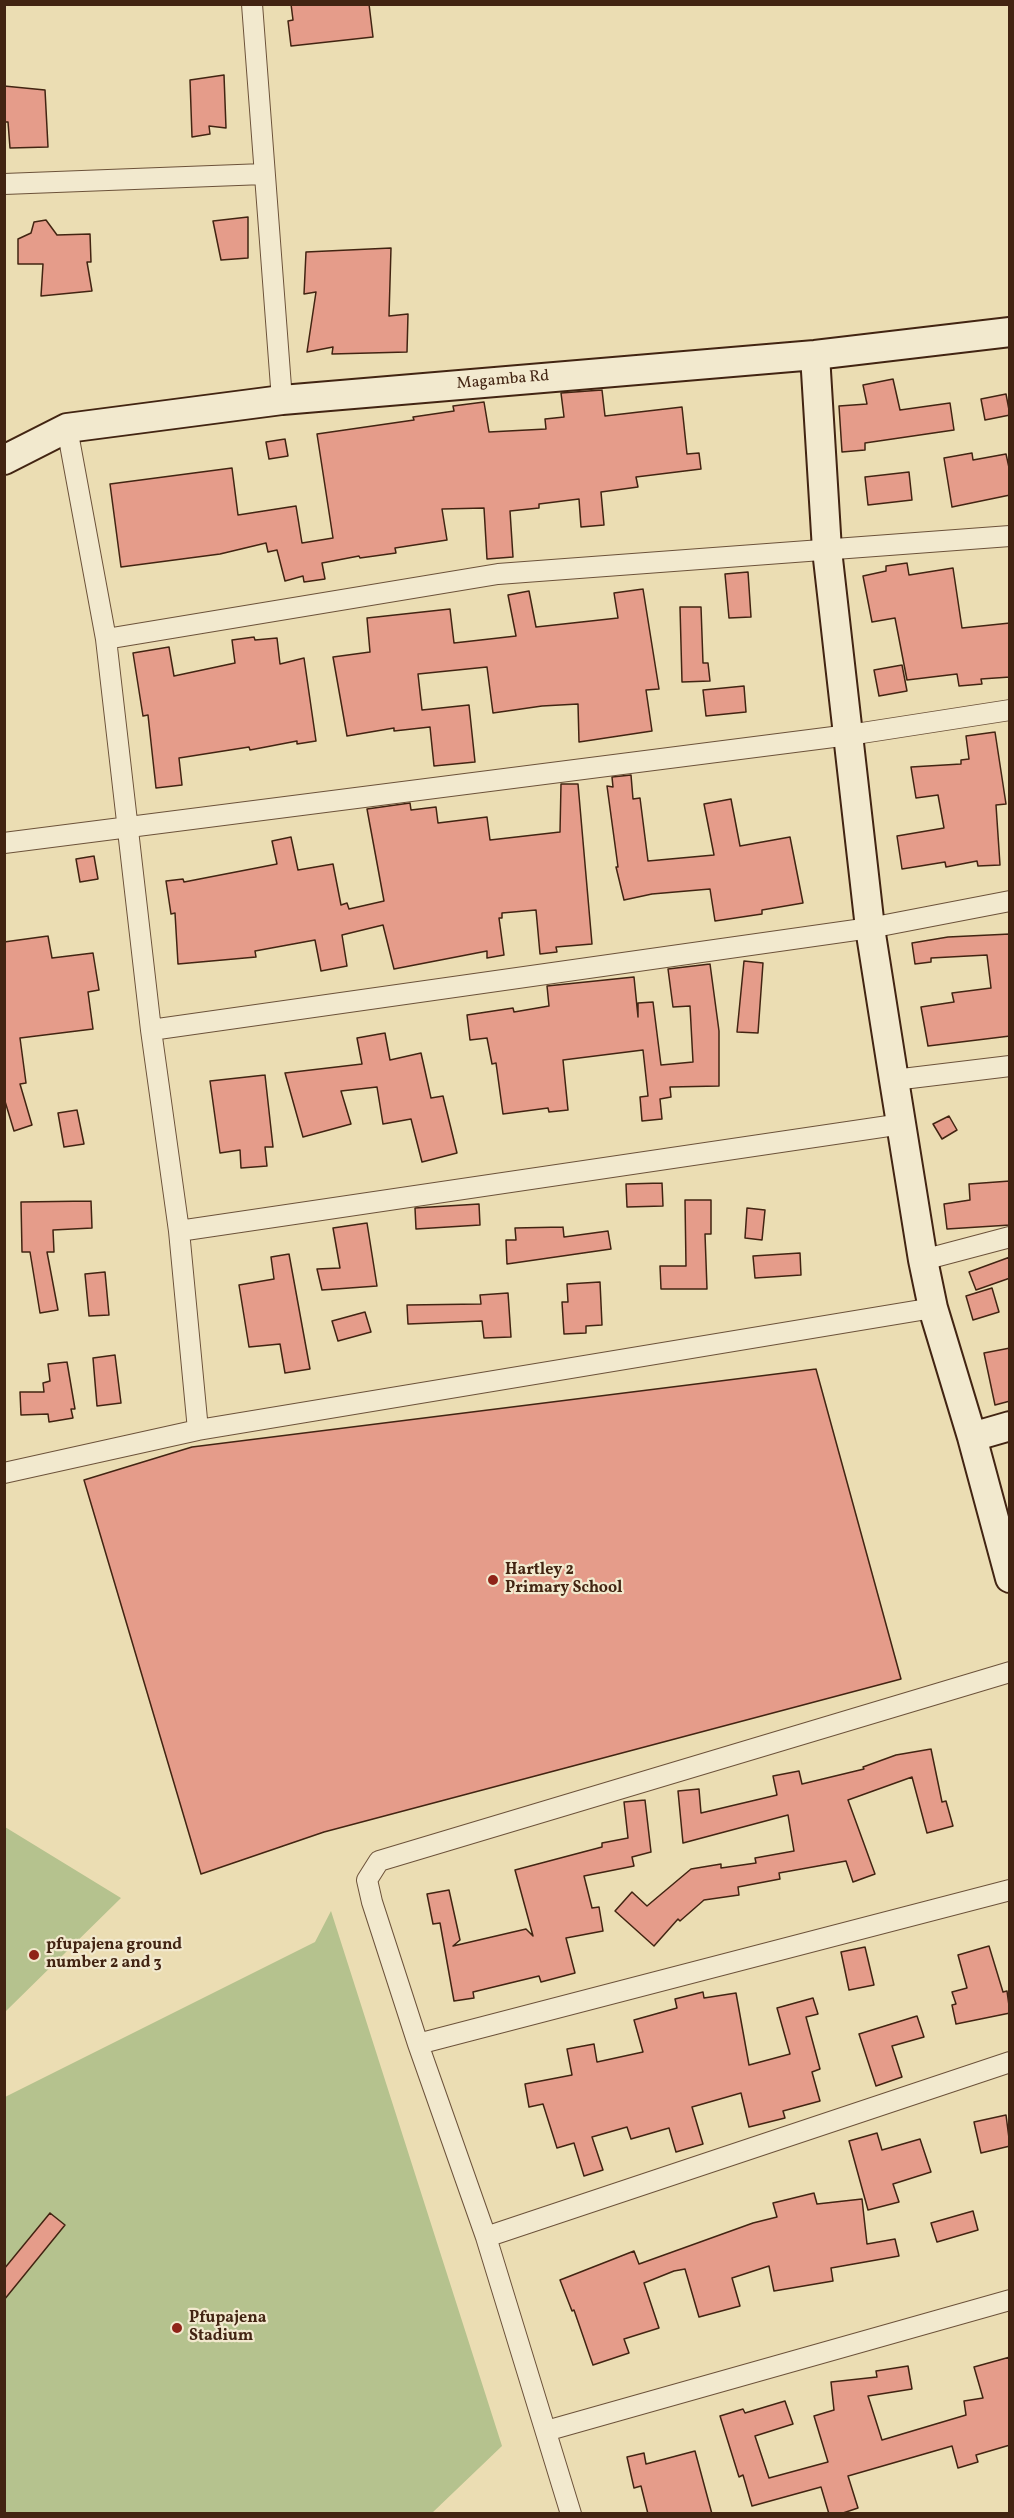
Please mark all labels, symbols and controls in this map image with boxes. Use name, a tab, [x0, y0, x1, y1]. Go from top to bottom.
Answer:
street label: Magamba Rd	[456, 367, 550, 395]
place label: Hartley 2 Primary School	[505, 1561, 622, 1599]
marker: Hartley 2 Primary School	[486, 1573, 500, 1587]
place label: pfupajena ground number 2 and 3	[46, 1936, 182, 1974]
marker: pfupajena ground number 2 and 3	[27, 1948, 41, 1962]
place label: Pfupajena Stadium	[189, 2309, 267, 2347]
marker: Pfupajena Stadium	[170, 2321, 184, 2335]

